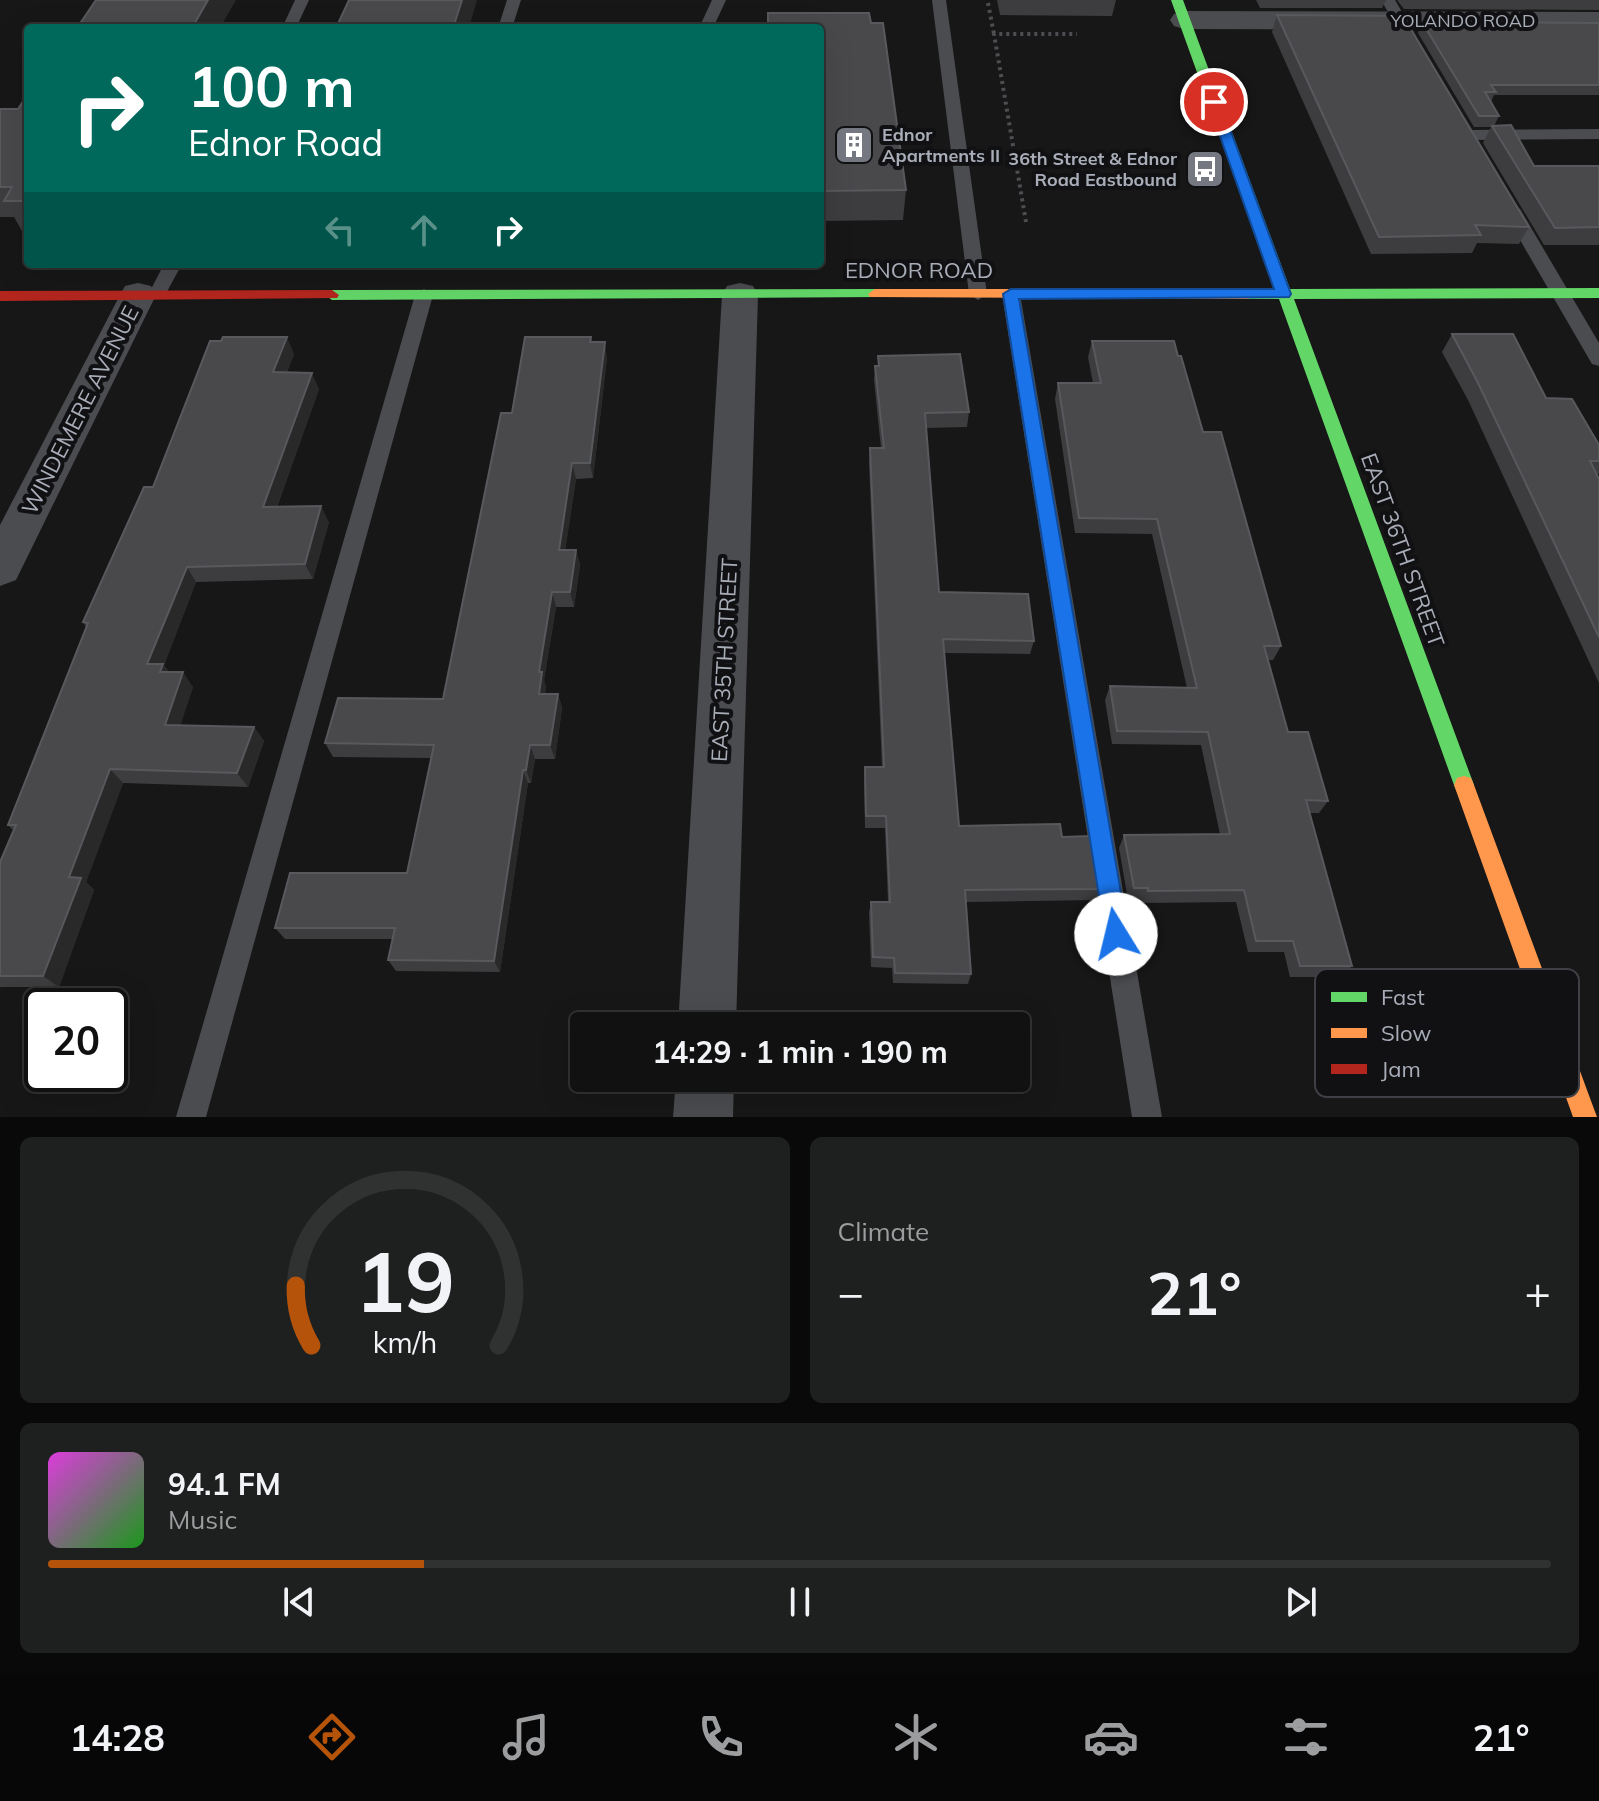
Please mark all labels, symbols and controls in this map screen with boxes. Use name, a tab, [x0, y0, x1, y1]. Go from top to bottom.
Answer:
street label: YOLANDO ROAD	[1390, 9, 1535, 32]
text: 100 m	[188, 51, 355, 121]
icon: right	[56, 56, 160, 160]
pin	[1180, 68, 1248, 136]
icon: arrive	[1192, 80, 1236, 124]
text: Ednor Road	[188, 120, 383, 165]
place label: Ednor Apartments II	[882, 123, 1000, 167]
building icon: Ednor Apartments II	[833, 124, 875, 166]
place label: 36th Street & Ednor Road Eastbound	[1008, 147, 1178, 191]
bus stop icon: 36th Street & Ednor Road Eastbound	[1184, 148, 1226, 190]
icon: left	[318, 208, 362, 252]
icon: ahead	[402, 208, 446, 252]
icon: right	[486, 208, 530, 252]
street label: EDNOR ROAD	[845, 256, 993, 284]
street label: WINDEMERE AVENUE	[15, 301, 145, 519]
street label: EAST 36TH STREET	[1355, 449, 1451, 651]
street label: EAST 35TH STREET	[705, 557, 743, 763]
position arrow	[1074, 892, 1158, 976]
legend	[1315, 969, 1579, 1097]
text: Fast	[1381, 983, 1425, 1011]
speed limit sign: 20	[24, 988, 128, 1092]
text: Slow	[1381, 1019, 1431, 1047]
text: 14:29 · 1 min · 190 m	[652, 1033, 948, 1071]
text: Jam	[1381, 1055, 1421, 1083]
text: Climate	[838, 1215, 929, 1248]
text: 19	[355, 1228, 455, 1333]
text: 21°	[1147, 1255, 1242, 1330]
text: −	[838, 1265, 864, 1320]
text: +	[1525, 1265, 1551, 1320]
text: km/h	[372, 1324, 437, 1360]
text: 94.1 FM	[168, 1465, 281, 1503]
text: Music	[168, 1503, 237, 1536]
icon: previous	[277, 1580, 321, 1624]
icon: pause	[778, 1580, 822, 1624]
icon: next	[1279, 1580, 1323, 1624]
icon: directions	[304, 1709, 360, 1765]
icon: music	[498, 1709, 554, 1765]
icon: phone	[693, 1709, 749, 1765]
icon: climate	[888, 1709, 944, 1765]
icon: car	[1083, 1709, 1139, 1765]
icon: filters	[1278, 1709, 1334, 1765]
text: 14:28	[69, 1715, 165, 1760]
text: 21°	[1473, 1715, 1530, 1760]

